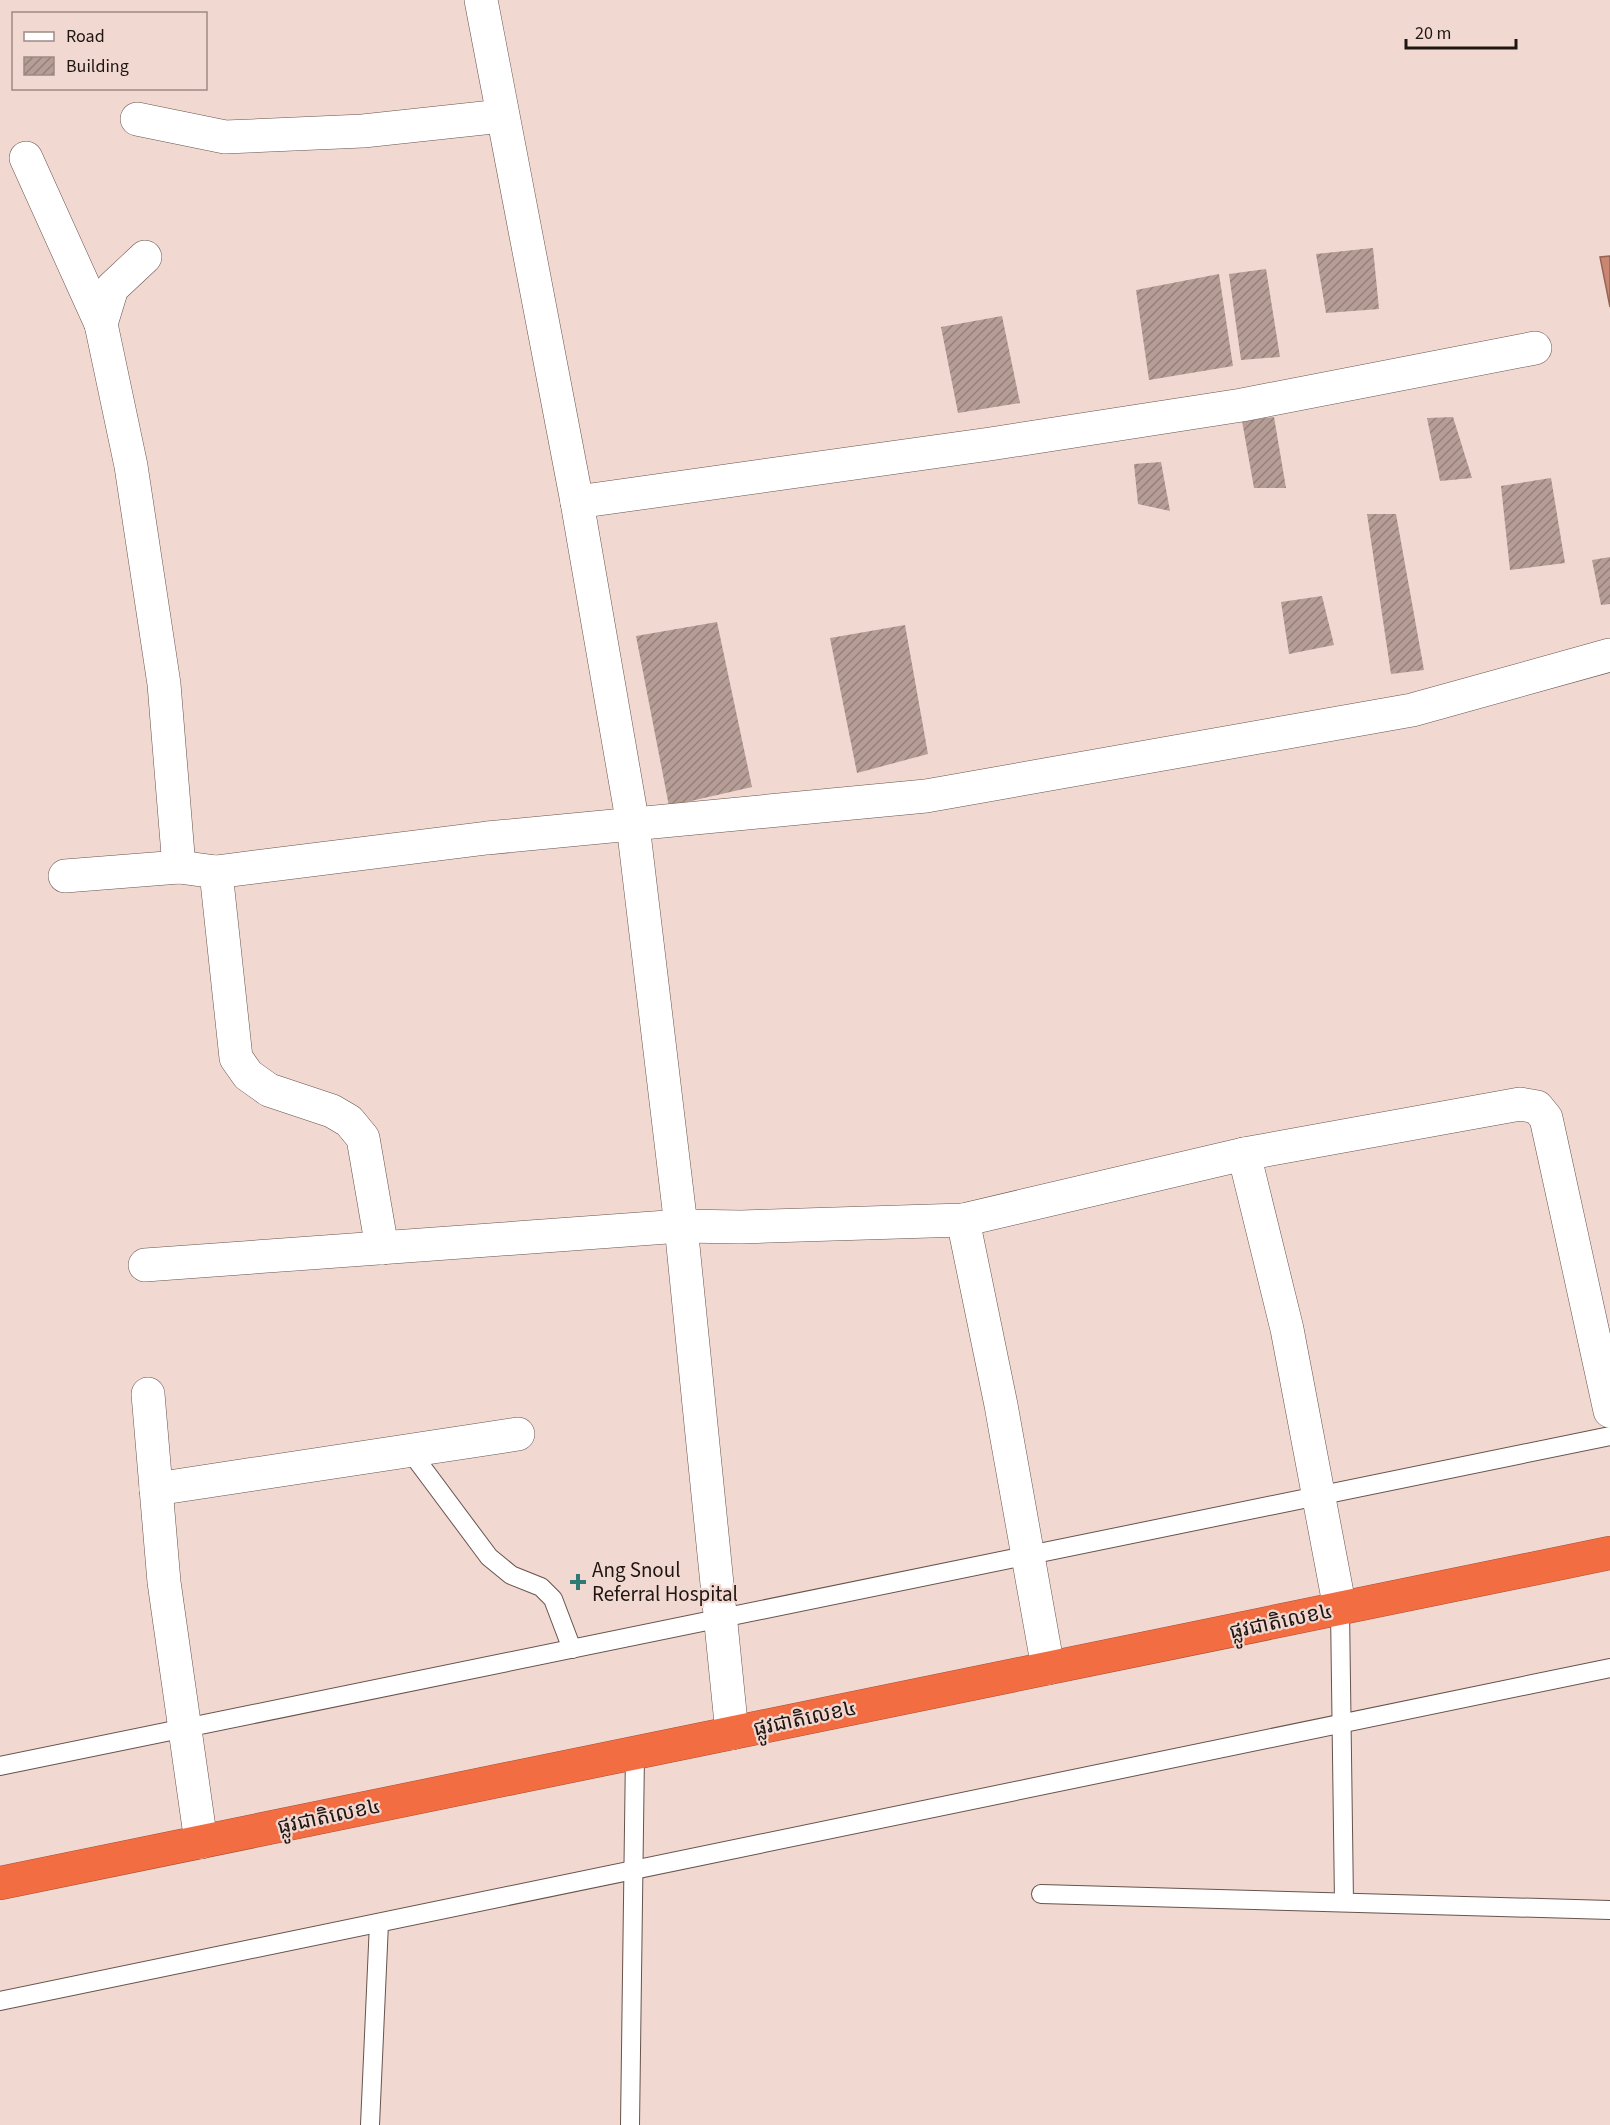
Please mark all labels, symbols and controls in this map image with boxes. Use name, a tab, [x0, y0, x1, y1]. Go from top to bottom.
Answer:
legend	[12, 12, 207, 90]
scale bar	[1406, 12, 1516, 50]
text: 20 m	[1415, 21, 1451, 46]
text: Road	[66, 24, 105, 49]
text: Building	[66, 54, 129, 79]
place label: Ang Snoul Referral Hospital	[592, 1555, 738, 1609]
marker: Ang Snoul Referral Hospital	[569, 1573, 587, 1591]
street label: ផ្លូវជាតិលេខ៤	[1226, 1595, 1336, 1651]
street label: ផ្លូវជាតិលេខ៤	[750, 1692, 860, 1748]
street label: ផ្លូវជាតិលេខ៤	[274, 1790, 384, 1846]

